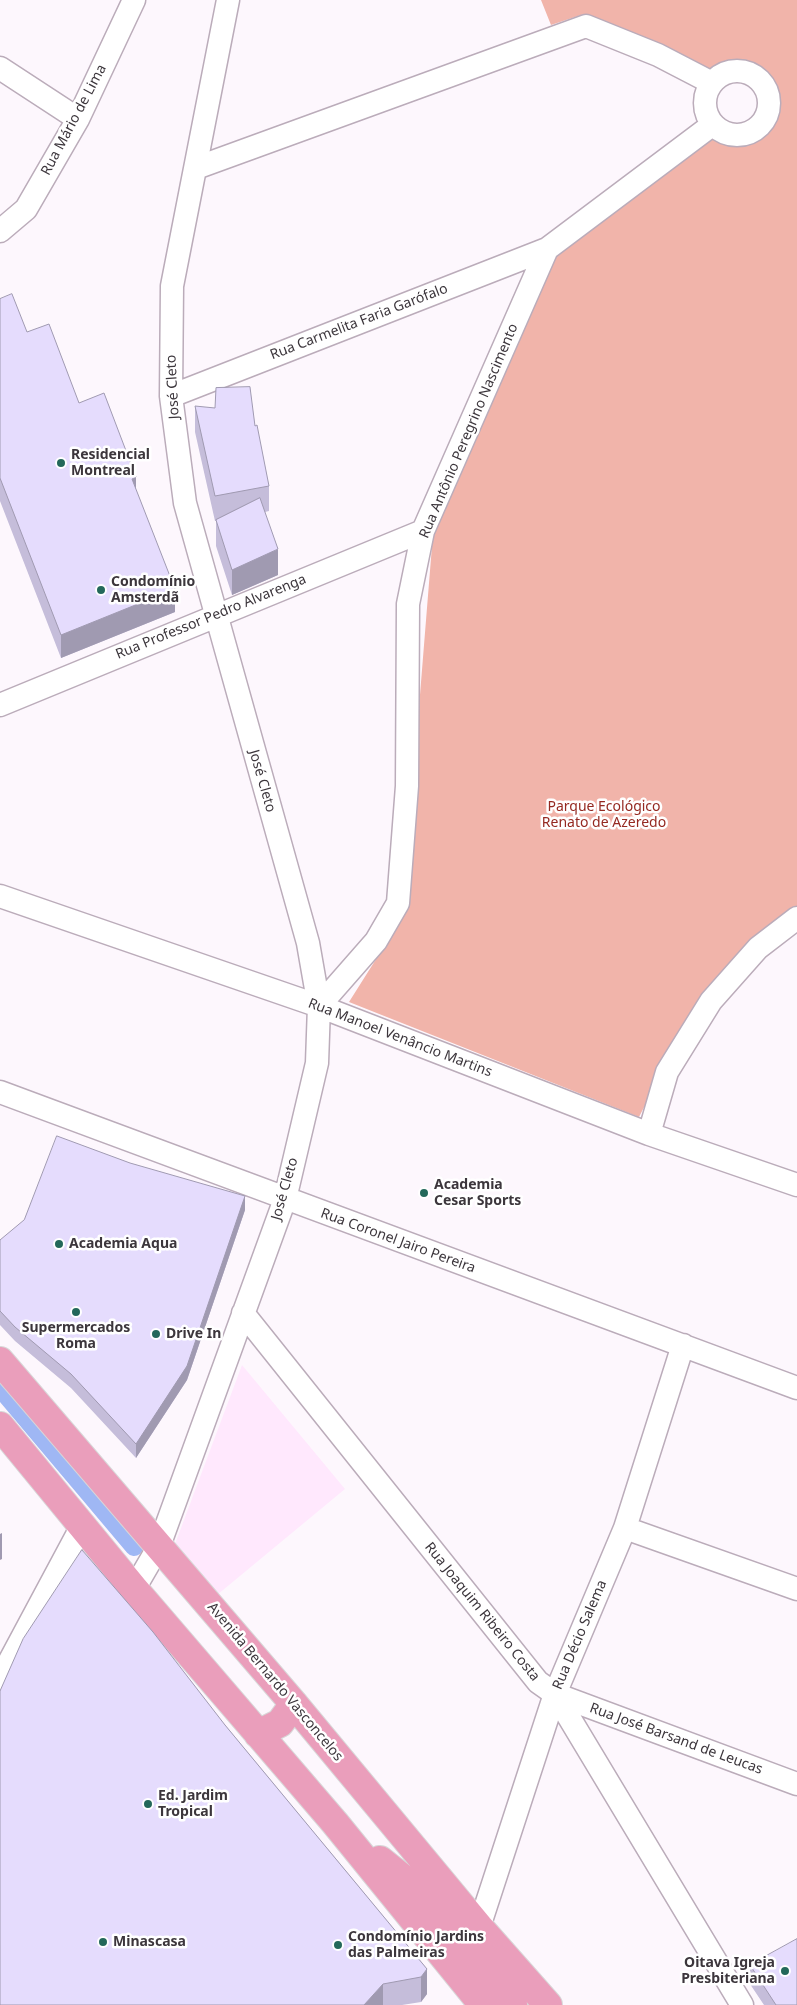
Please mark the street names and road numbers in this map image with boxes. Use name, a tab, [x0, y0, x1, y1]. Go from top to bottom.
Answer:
street label: Rua Mário de Lima	[38, 62, 110, 178]
street label: Rua Carmelita Faria Garófalo	[268, 280, 450, 364]
street label: Rua Antônio Peregrino Nascimento	[416, 321, 522, 541]
street label: José Cleto	[163, 354, 183, 420]
street label: Rua Professor Pedro Alvarenga	[113, 571, 309, 663]
street label: José Cleto	[245, 748, 279, 814]
street label: Rua Manoel Venâncio Martins	[306, 995, 494, 1081]
street label: José Cleto	[268, 1156, 302, 1222]
street label: Rua Coronel Jairo Pereira	[318, 1205, 478, 1277]
street label: Rua Joaquim Ribeiro Costa	[421, 1539, 543, 1685]
street label: Rua Décio Salema	[549, 1578, 611, 1692]
street label: Avenida Bernardo Vasconcelos	[204, 1599, 346, 1765]
street label: Rua José Barsand de Leucas	[587, 1700, 765, 1778]

